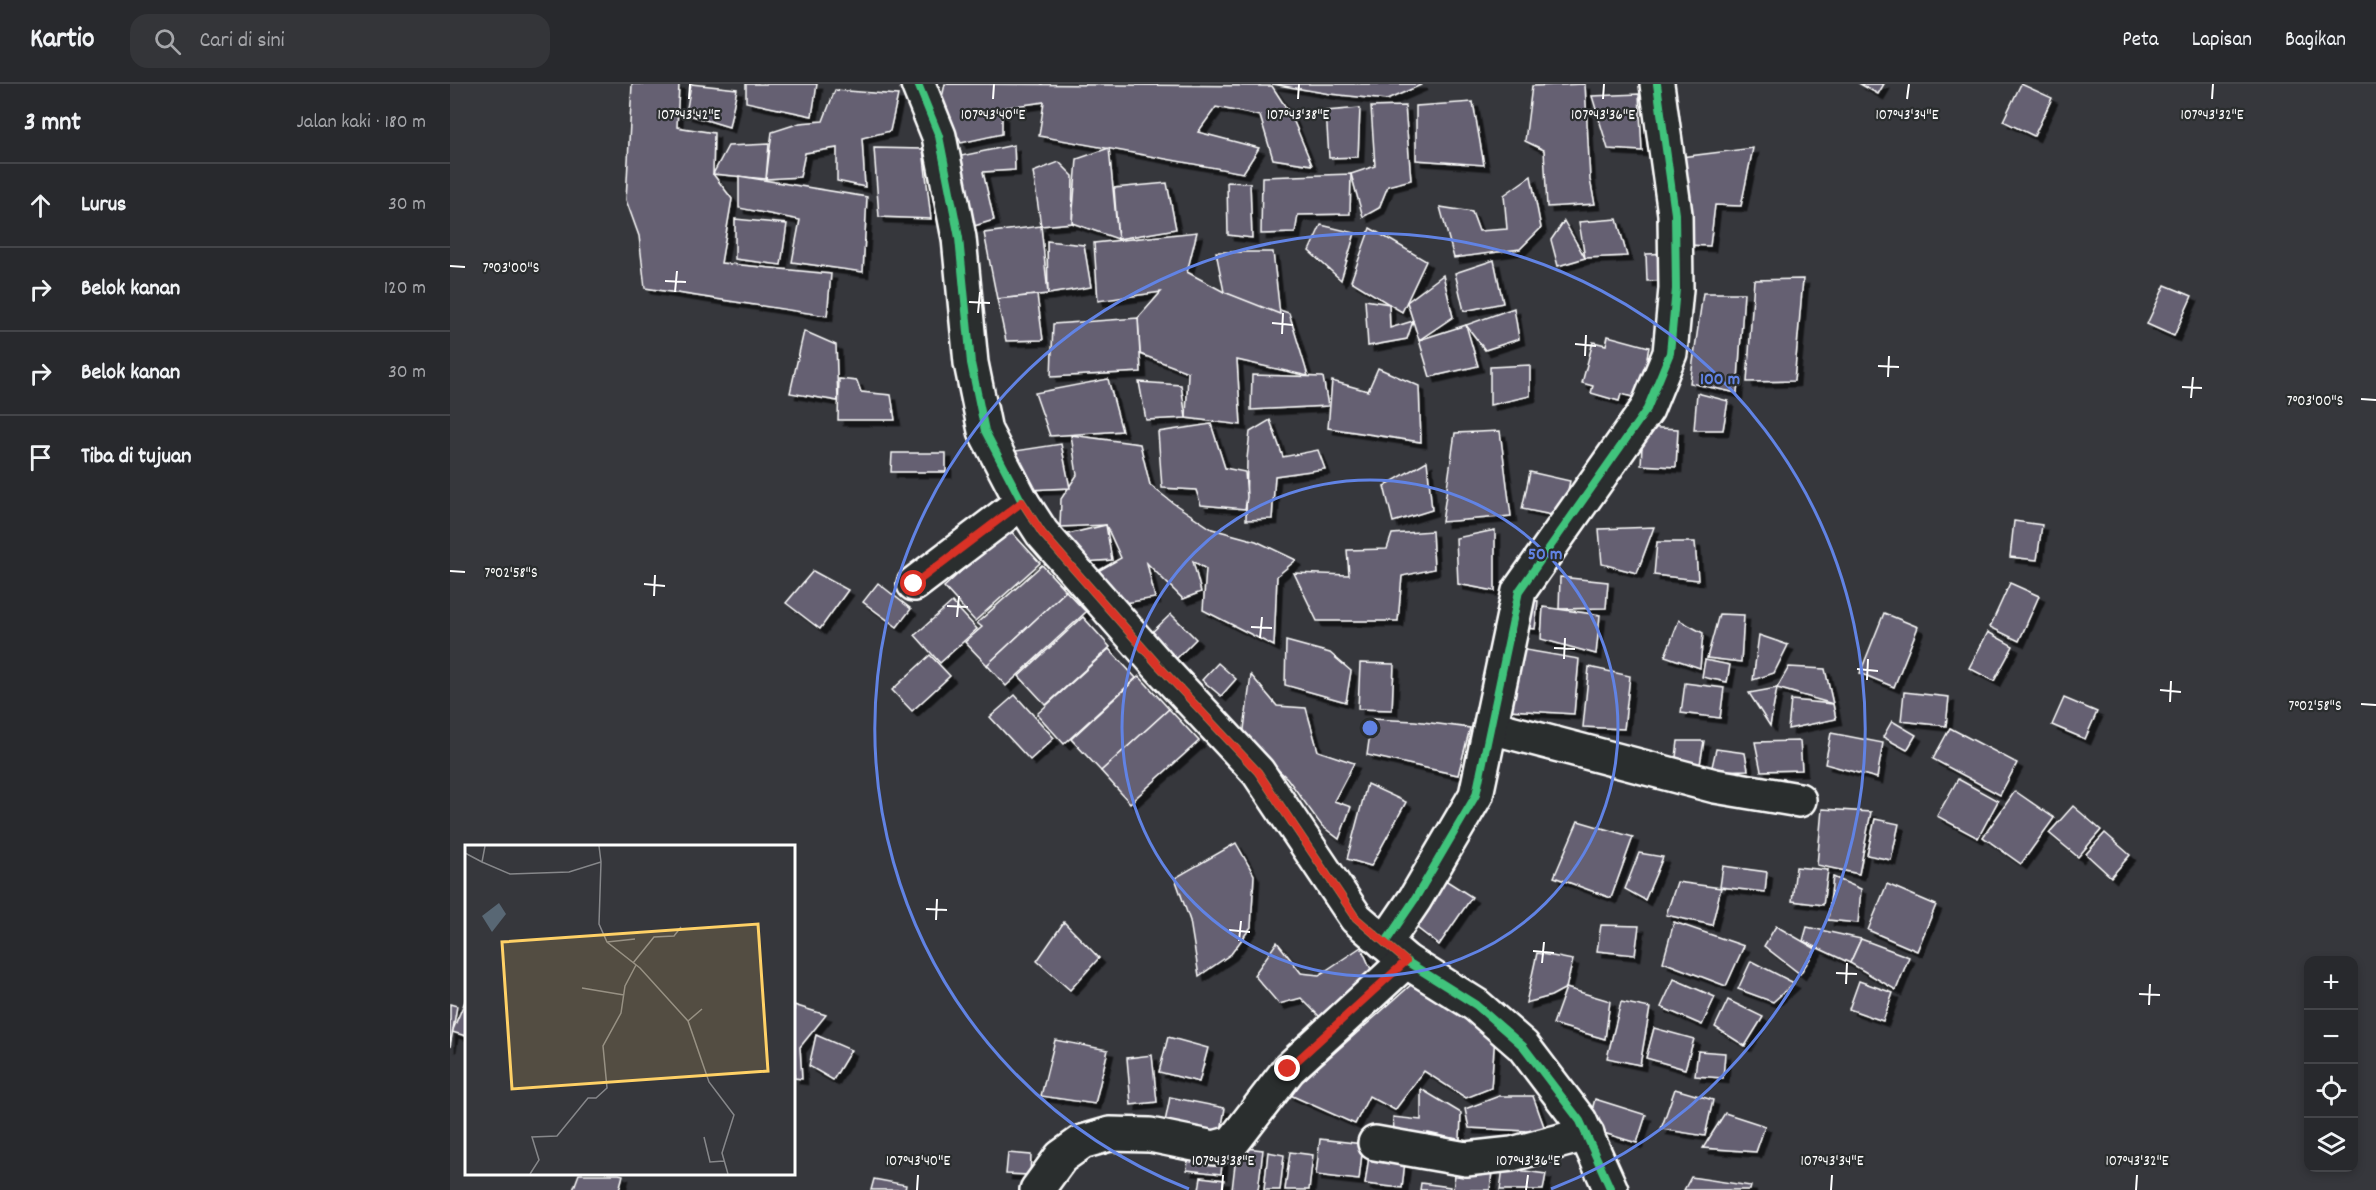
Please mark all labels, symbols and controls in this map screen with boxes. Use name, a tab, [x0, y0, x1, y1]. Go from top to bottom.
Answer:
search box	[130, 14, 550, 68]
text: Kartio	[30, 21, 94, 61]
icon: search	[151, 25, 184, 58]
text: Cari di sini	[199, 26, 285, 57]
text: Peta	[2122, 26, 2159, 56]
text: Lapisan	[2192, 26, 2252, 56]
text: Bagikan	[2285, 26, 2346, 56]
text: 3 mnt	[24, 105, 81, 142]
text: 107°43'42"E	[658, 105, 721, 127]
text: 107°43'40"E	[961, 105, 1025, 127]
text: 107°43'38"E	[1267, 105, 1330, 127]
text: 107°43'36"E	[1571, 105, 1635, 127]
text: 107°43'34"E	[1876, 105, 1939, 127]
text: 107°43'32"E	[2180, 105, 2244, 127]
text: Jalan kaki · 180 m	[297, 109, 426, 137]
icon: ahead	[24, 189, 57, 222]
text: Lurus	[81, 190, 126, 221]
text: 30 m	[388, 191, 426, 219]
text: 7°03'00"S	[483, 258, 539, 280]
icon: right	[24, 273, 57, 306]
text: Belok kanan	[81, 274, 180, 305]
text: 120 m	[384, 275, 426, 303]
icon: right	[24, 357, 57, 390]
text: Belok kanan	[81, 358, 180, 389]
text: 30 m	[388, 359, 426, 387]
text: 100 m	[1700, 368, 1740, 393]
text: 7°03'00"S	[2287, 391, 2343, 413]
icon: arrive	[24, 441, 57, 474]
text: Tiba di tujuan	[81, 442, 191, 473]
text: 50 m	[1528, 543, 1562, 568]
text: 7°02'58"S	[484, 563, 538, 585]
route start	[900, 570, 926, 596]
text: 7°02'58"S	[2288, 696, 2342, 718]
centre of rings	[1360, 718, 1380, 738]
inset map	[465, 845, 795, 1175]
map controls	[2304, 956, 2358, 1172]
button: +	[2304, 956, 2358, 1010]
button: −	[2304, 1010, 2358, 1064]
route end	[1274, 1055, 1300, 1081]
button: locate	[2304, 1064, 2358, 1118]
button: layers	[2304, 1118, 2358, 1172]
text: 107°43'40"E	[886, 1151, 950, 1173]
text: 107°43'38"E	[1192, 1151, 1255, 1173]
text: 107°43'36"E	[1496, 1151, 1560, 1173]
text: 107°43'34"E	[1801, 1151, 1864, 1173]
text: 107°43'32"E	[2105, 1151, 2169, 1173]

